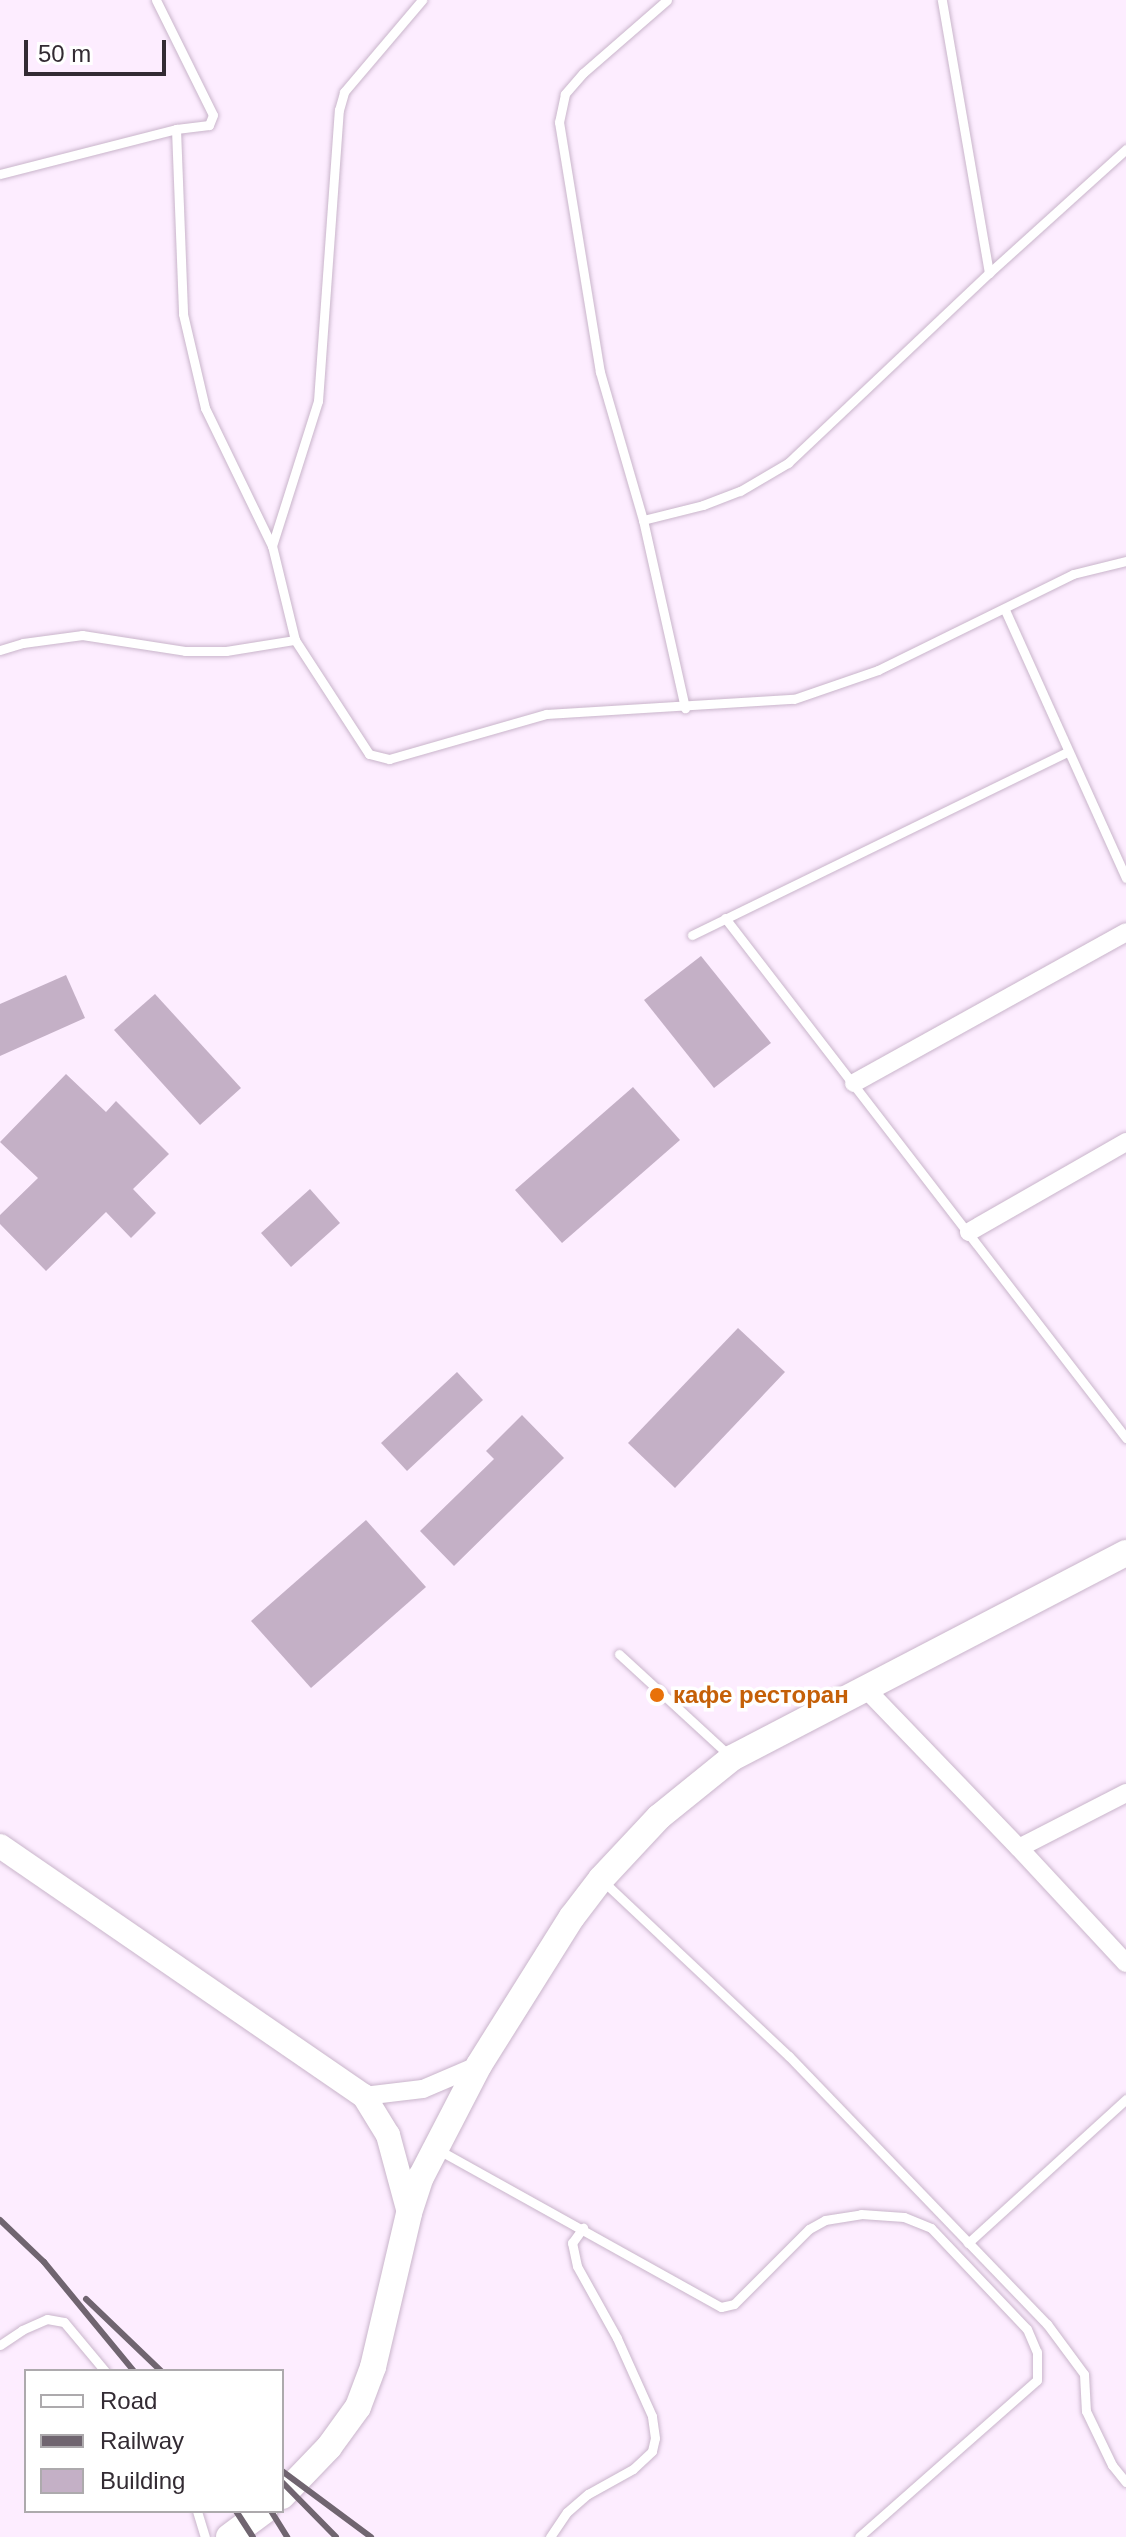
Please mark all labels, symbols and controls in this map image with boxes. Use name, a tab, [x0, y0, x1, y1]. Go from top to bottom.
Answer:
scale bar	[28, 24, 170, 74]
text: 50 m	[38, 40, 91, 67]
place label: кафе ресторан	[673, 1681, 849, 1709]
marker: кафе ресторан	[648, 1686, 666, 1704]
legend	[24, 2369, 284, 2513]
text: Road	[100, 2387, 157, 2414]
text: Railway	[100, 2427, 184, 2454]
text: Building	[100, 2467, 185, 2494]

